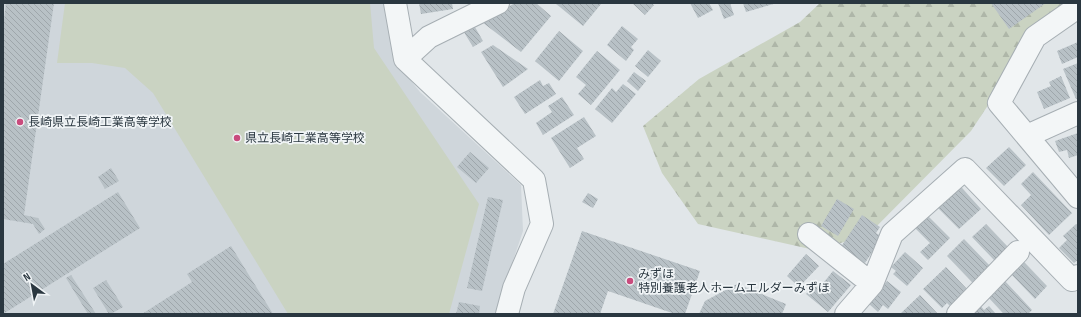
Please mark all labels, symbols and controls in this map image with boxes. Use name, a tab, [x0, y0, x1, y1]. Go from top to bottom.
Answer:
place label: 長崎県立長崎工業高等学校	[28, 115, 172, 130]
marker: 長崎県立長崎工業高等学校	[15, 117, 25, 127]
place label: 県立長崎工業高等学校	[245, 131, 365, 146]
marker: 県立長崎工業高等学校	[232, 133, 242, 143]
north arrow	[12, 265, 52, 305]
place label: みずほ 特別養護老人ホームエルダーみずほ	[638, 267, 830, 296]
text: N	[21, 270, 33, 284]
marker: みずほ 特別養護老人ホームエルダーみずほ	[625, 276, 635, 286]

